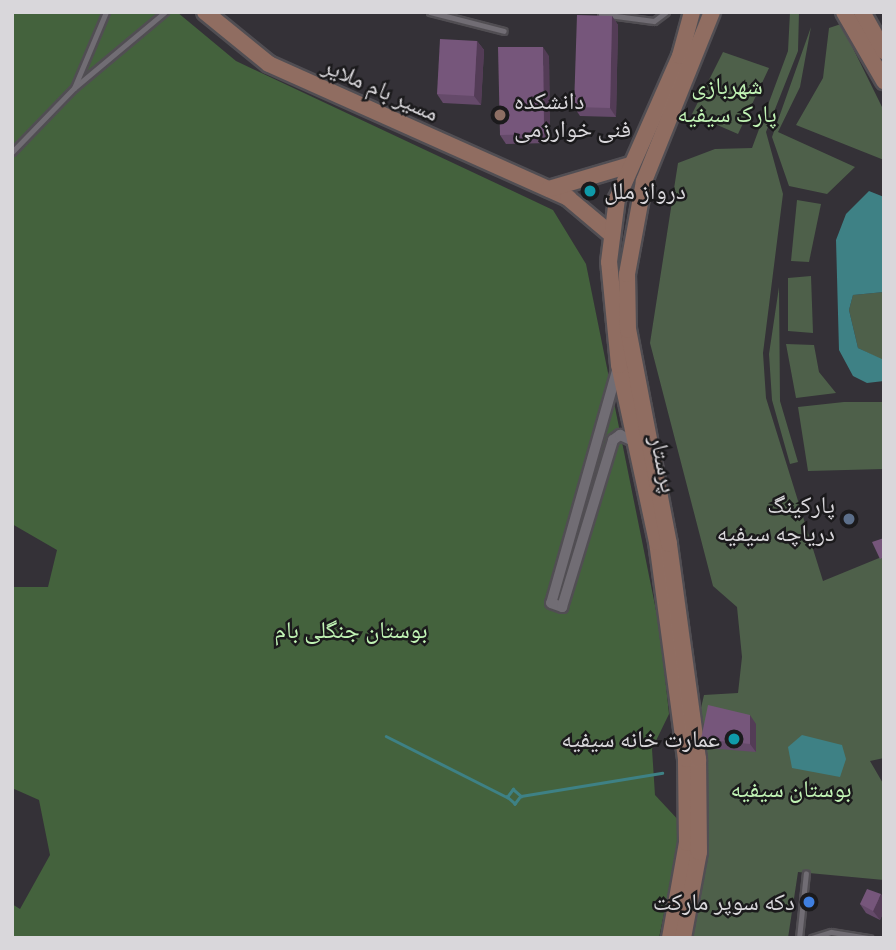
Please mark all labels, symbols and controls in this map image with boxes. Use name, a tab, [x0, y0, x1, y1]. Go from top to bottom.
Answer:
street label: مسیر بام ملایر	[319, 51, 443, 127]
park label: شهربازی پارک سیفیه	[677, 72, 777, 128]
place label: دانشکده فنی خوارزمی	[514, 87, 631, 143]
marker: دانشکده فنی خوارزمی	[492, 107, 508, 123]
place label: درواز ملل	[604, 177, 686, 205]
marker: درواز ملل	[582, 183, 598, 199]
street label: پرستار	[644, 433, 684, 495]
place label: پارکینگ دریاچه سیفیه	[717, 491, 835, 547]
marker: پارکینگ دریاچه سیفیه	[841, 511, 857, 527]
park label: بوستان جنگلی بام	[274, 616, 428, 644]
place label: عمارت خانه سیفیه	[561, 725, 720, 753]
marker: عمارت خانه سیفیه	[726, 731, 742, 747]
park label: بوستان سیفیه	[730, 775, 852, 803]
place label: دکه سوپر مارکت	[653, 888, 795, 916]
marker: دکه سوپر مارکت	[801, 894, 817, 910]

